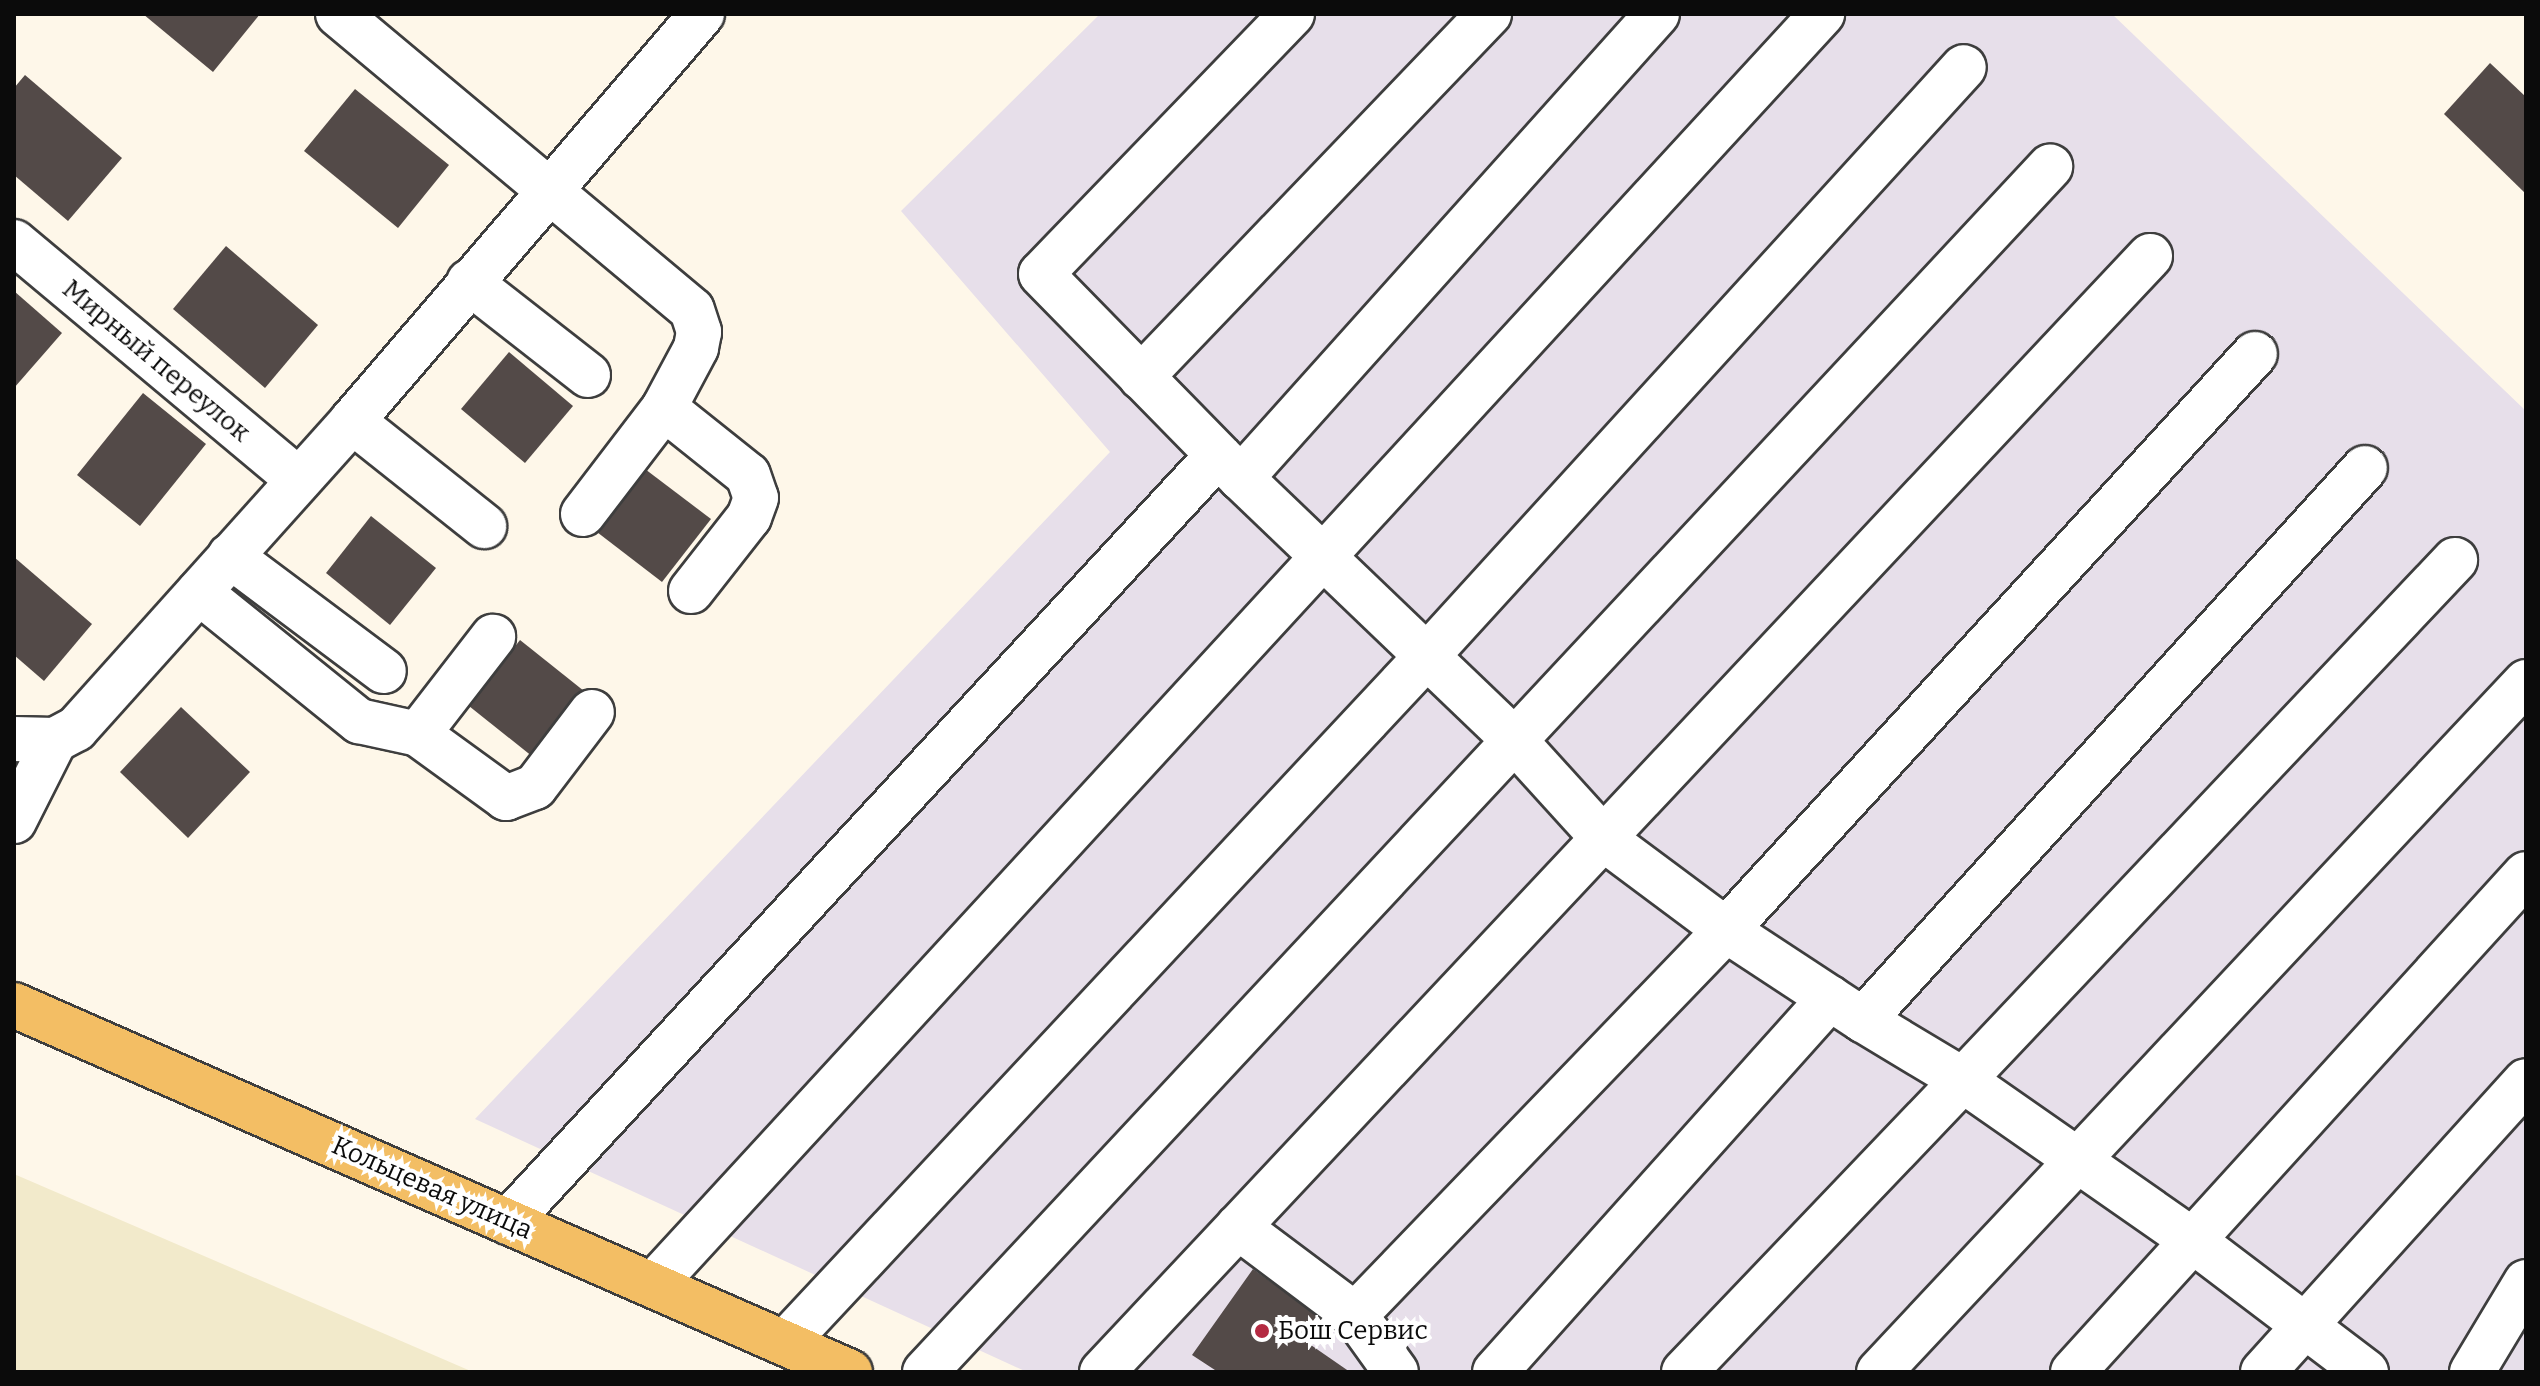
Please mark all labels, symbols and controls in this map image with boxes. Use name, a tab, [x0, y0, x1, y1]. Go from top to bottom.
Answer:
street label: Мирный переулок	[56, 274, 256, 448]
street label: Кольцевая улица	[327, 1130, 537, 1246]
place label: Бош Сервис	[1278, 1315, 1428, 1347]
marker: Бош Сервис	[1253, 1322, 1271, 1340]

